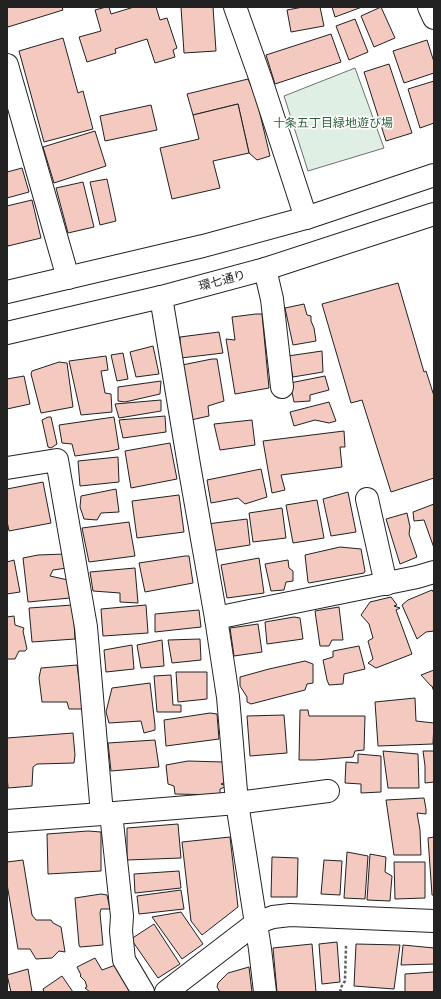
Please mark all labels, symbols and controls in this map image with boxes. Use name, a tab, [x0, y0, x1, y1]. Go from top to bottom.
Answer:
park label: 十条五丁目緑地遊び場	[273, 114, 393, 131]
street label: 環七通り	[197, 266, 247, 294]

